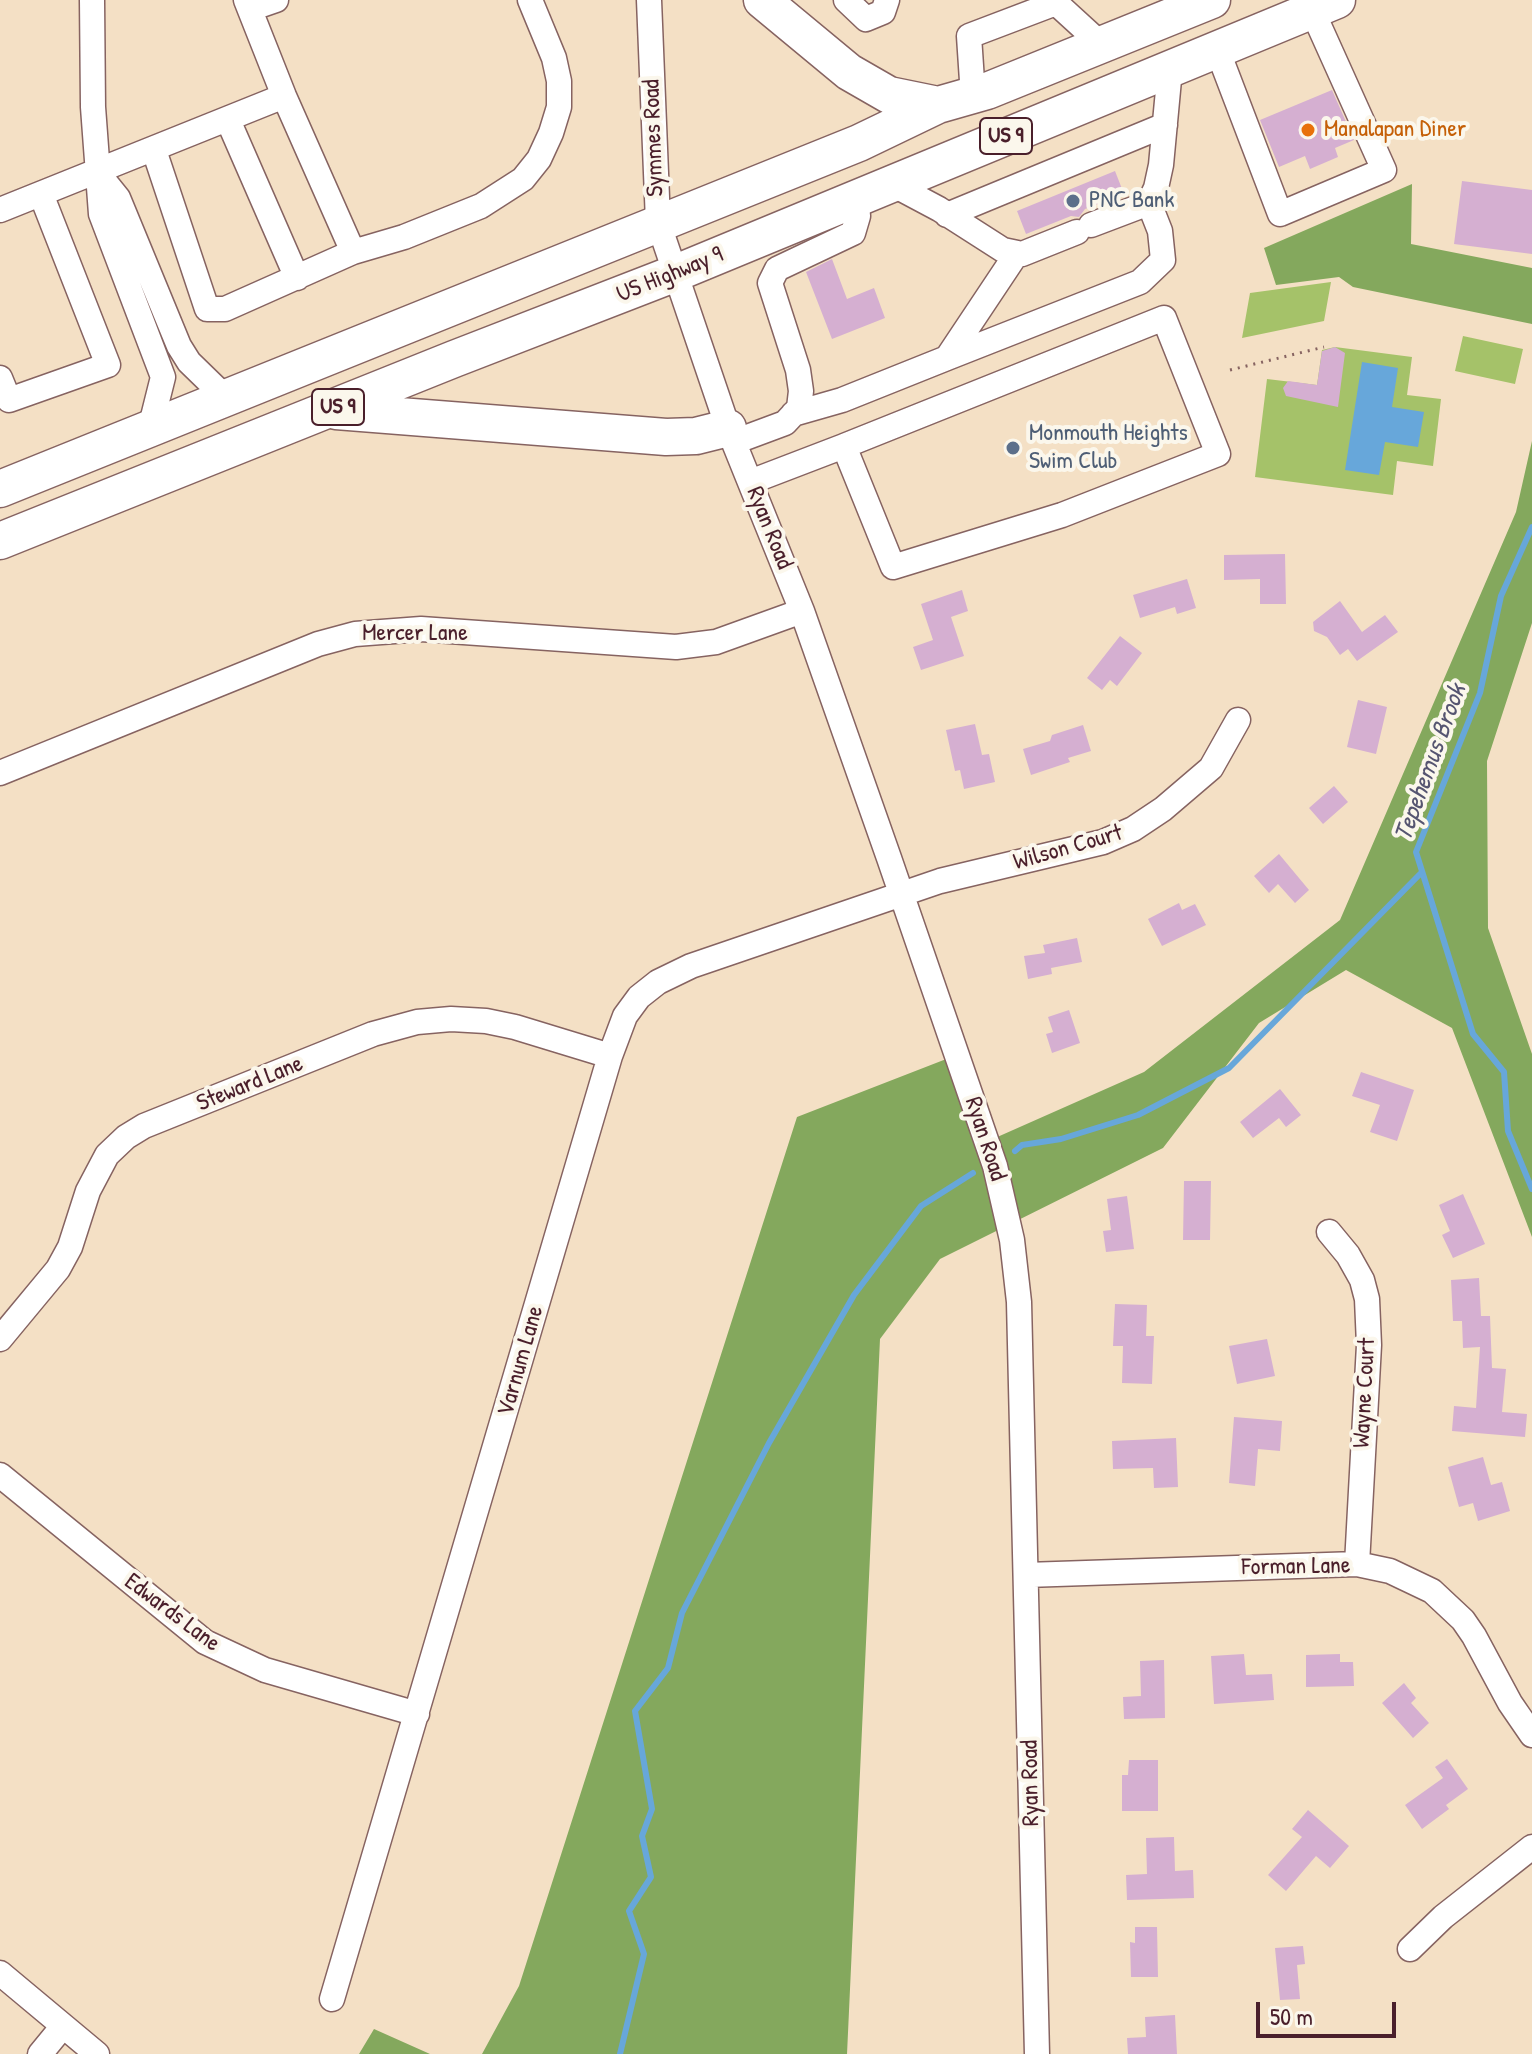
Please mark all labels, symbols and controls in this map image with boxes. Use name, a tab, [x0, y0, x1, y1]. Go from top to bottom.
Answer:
street label: Symmes Road	[638, 79, 670, 197]
place label: Manalapan Diner	[1324, 116, 1466, 144]
road number: US 9	[980, 118, 1032, 154]
marker: Manalapan Diner	[1299, 121, 1317, 139]
place label: PNC Bank	[1089, 187, 1174, 215]
marker: PNC Bank	[1064, 192, 1082, 210]
street label: US Highway 9	[613, 241, 727, 309]
road number: US 9	[312, 389, 364, 425]
place label: Monmouth Heights Swim Club	[1029, 420, 1188, 476]
marker: Monmouth Heights Swim Club	[1004, 439, 1022, 457]
street label: Ryan Road	[740, 483, 798, 573]
street label: Mercer Lane	[362, 620, 468, 648]
water label: Tepehemus Brook	[1388, 680, 1474, 846]
street label: Wilson Court	[1010, 819, 1126, 877]
street label: Steward Lane	[193, 1050, 307, 1118]
street label: Ryan Road	[958, 1094, 1012, 1184]
street label: Varnum Lane	[492, 1303, 550, 1419]
street label: Wayne Court	[1348, 1337, 1382, 1449]
street label: Forman Lane	[1241, 1552, 1351, 1582]
street label: Edwards Lane	[118, 1568, 226, 1658]
street label: Ryan Road	[1016, 1740, 1046, 1826]
scale bar	[1260, 1986, 1400, 2036]
text: 50 m	[1270, 2000, 1313, 2032]

